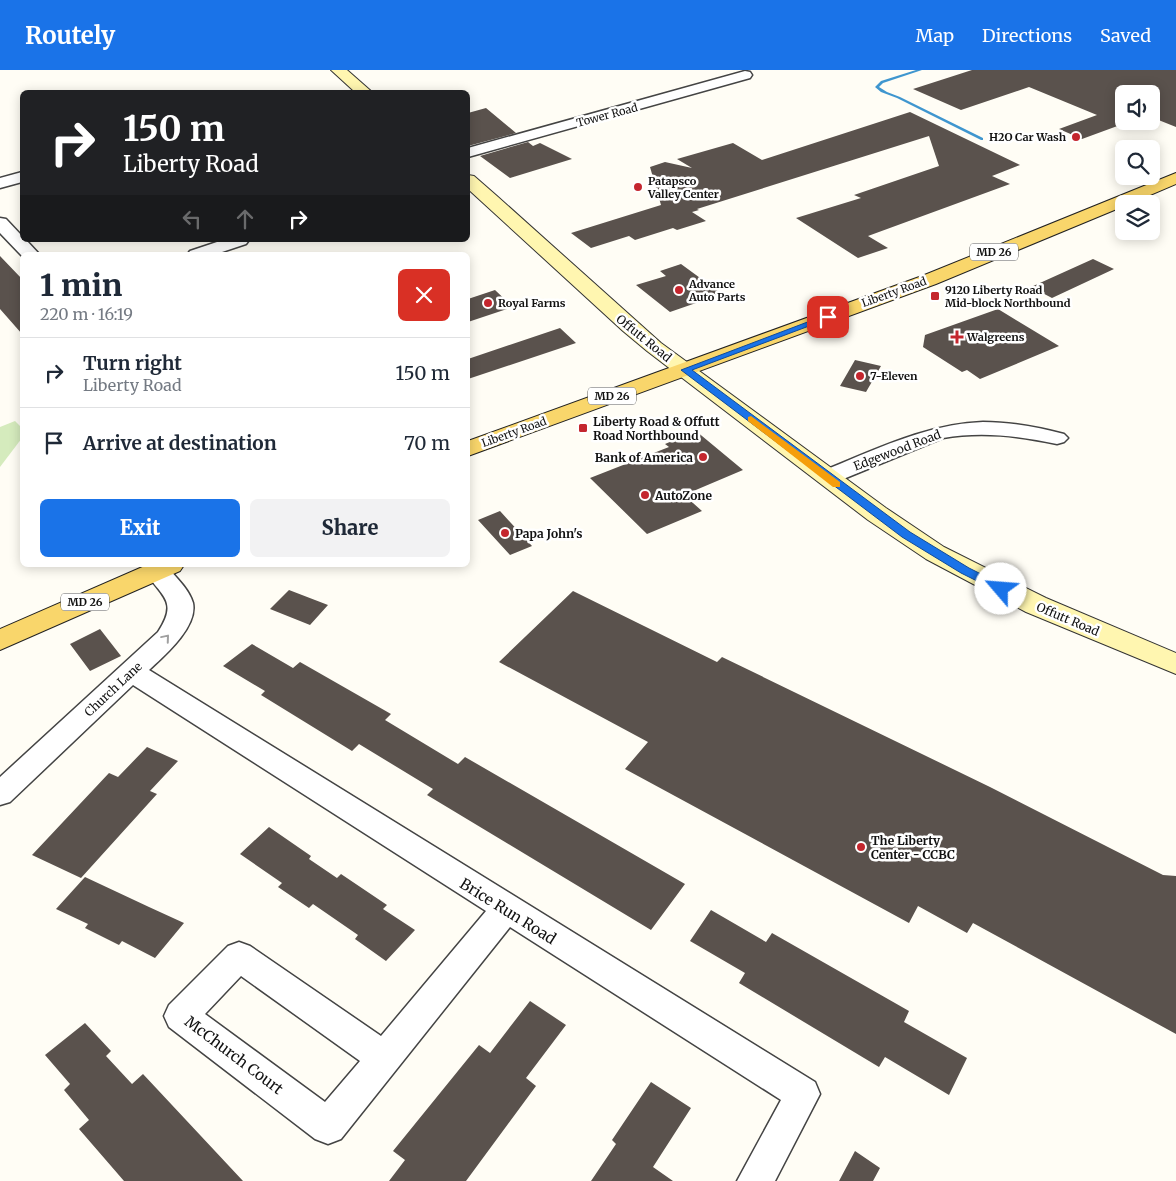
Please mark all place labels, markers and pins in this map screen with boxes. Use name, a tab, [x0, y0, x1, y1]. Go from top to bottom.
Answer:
place label: H2O Car Wash	[989, 130, 1067, 144]
marker: H2O Car Wash	[1070, 131, 1082, 143]
place label: Patapsco Valley Center	[647, 174, 719, 201]
marker: Patapsco Valley Center	[632, 181, 644, 193]
place label: Advance Auto Parts	[688, 277, 746, 304]
place label: 9120 Liberty Road Mid-block Northbound	[945, 283, 1071, 310]
marker: Advance Auto Parts	[673, 284, 685, 296]
marker: 9120 Liberty Road Mid-block Northbound	[929, 290, 941, 302]
place label: Royal Farms	[498, 296, 566, 310]
pin	[807, 296, 849, 338]
marker: Royal Farms	[482, 297, 494, 309]
place label: Walgreens	[966, 330, 1025, 344]
marker: Walgreens	[951, 331, 963, 343]
place label: 7-Eleven	[870, 369, 918, 383]
marker: 7-Eleven	[854, 370, 866, 382]
place label: Liberty Road & Offutt Road Northbound	[593, 414, 720, 443]
marker: Liberty Road & Offutt Road Northbound	[577, 422, 589, 434]
place label: Bank of America	[595, 450, 693, 465]
marker: Bank of America	[697, 451, 709, 463]
place label: AutoZone	[654, 488, 713, 503]
marker: AutoZone	[639, 489, 651, 501]
place label: Papa John's	[515, 526, 582, 541]
marker: Papa John's	[499, 527, 511, 539]
place label: The Liberty Center - CCBC	[871, 833, 955, 862]
marker: The Liberty Center - CCBC	[855, 841, 867, 853]

